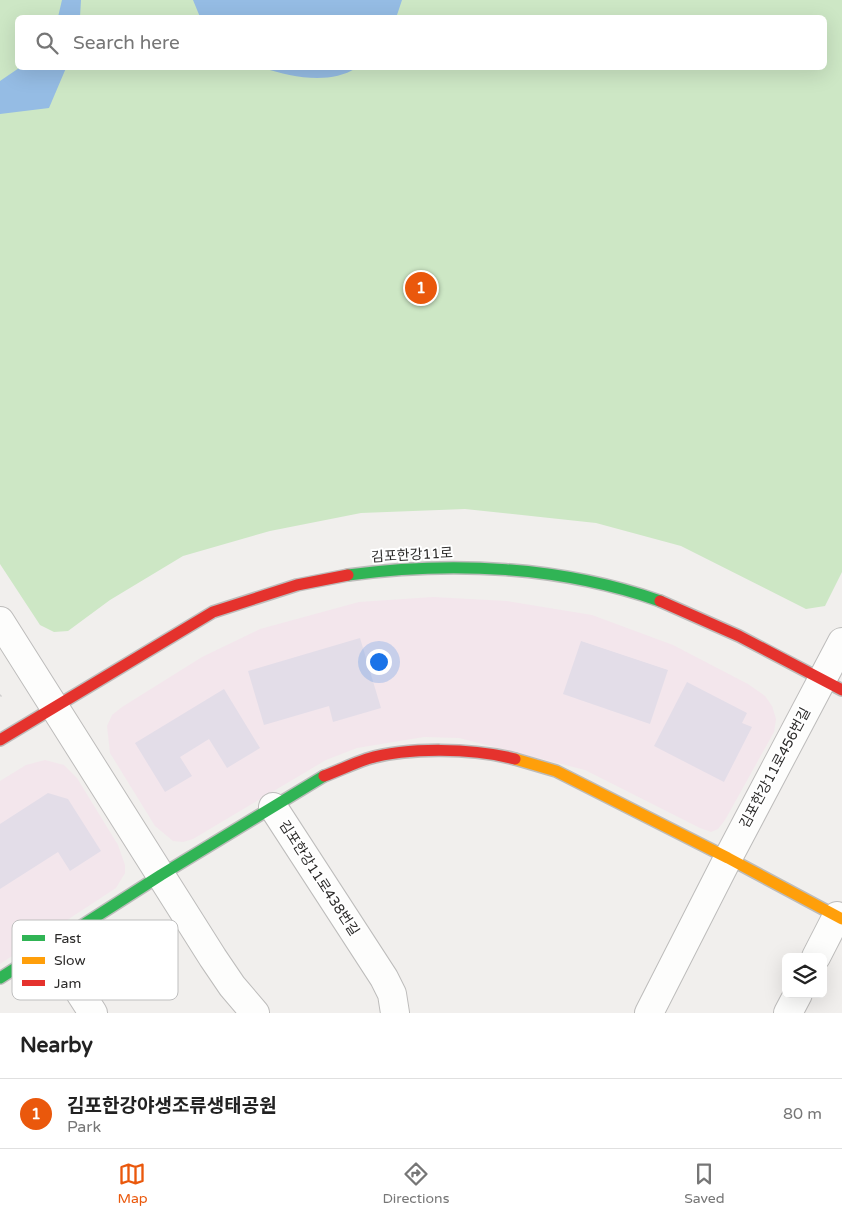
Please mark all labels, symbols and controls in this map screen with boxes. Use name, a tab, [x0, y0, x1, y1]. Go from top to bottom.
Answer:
search box	[15, 15, 827, 70]
icon: search	[33, 29, 61, 57]
text: Search here	[73, 32, 180, 54]
pin: 1	[405, 269, 437, 307]
street label: 김포한강11로	[371, 544, 454, 566]
your location	[366, 649, 392, 675]
street label: 김포한강11로456번길	[736, 705, 814, 831]
street label: 김포한강11로438번길	[275, 817, 363, 939]
legend	[12, 920, 178, 1000]
text: Fast	[54, 930, 82, 947]
text: Slow	[54, 952, 86, 969]
map controls	[782, 953, 827, 998]
button: layers	[782, 953, 827, 998]
text: Jam	[54, 975, 81, 992]
text: Nearby	[20, 1033, 93, 1058]
text: 김포한강야생조류생태공원	[67, 1095, 277, 1117]
text: 1	[31, 1104, 41, 1124]
text: 80 m	[783, 1104, 822, 1124]
text: Park	[67, 1117, 101, 1137]
tab: Map	[117, 1160, 148, 1207]
tab: Directions	[382, 1160, 449, 1207]
tab: Saved	[684, 1160, 725, 1207]

